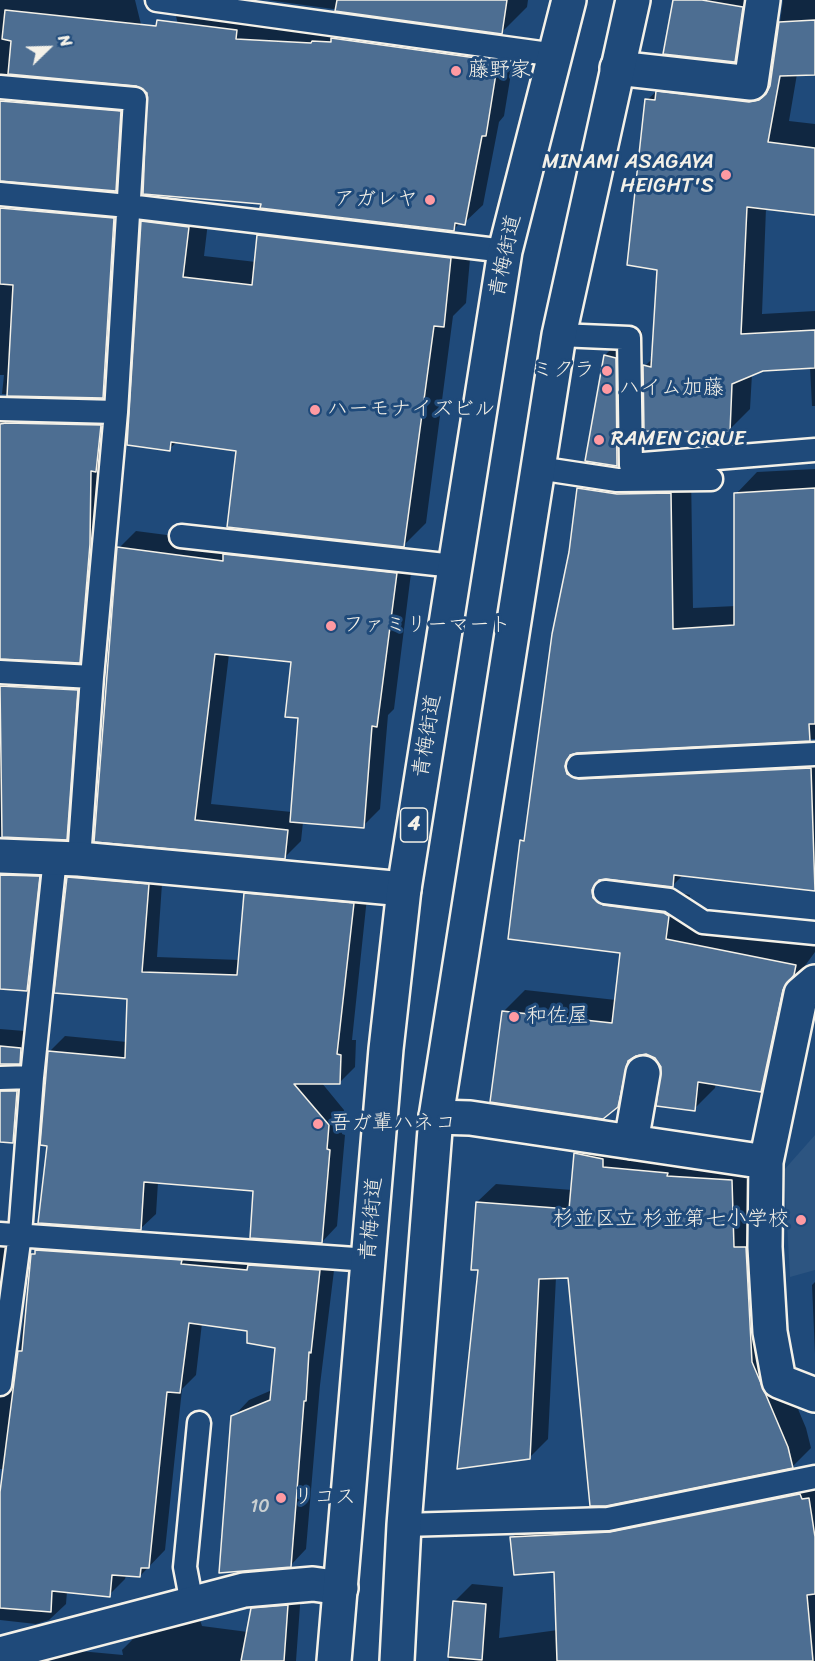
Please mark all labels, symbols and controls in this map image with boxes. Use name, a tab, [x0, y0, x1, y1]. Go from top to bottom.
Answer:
north arrow	[18, 18, 78, 78]
text: N	[50, 30, 81, 52]
place label: 藤野家	[468, 58, 531, 84]
marker: 藤野家	[449, 64, 463, 78]
place label: MINAMI ASAGAYA HEIGHT'S	[542, 150, 714, 200]
marker: MINAMI ASAGAYA HEIGHT'S	[719, 168, 733, 182]
place label: アガレヤ	[334, 187, 418, 213]
marker: アガレヤ	[423, 193, 437, 207]
street label: 青梅街道	[485, 212, 527, 300]
place label: ミクラ	[532, 358, 595, 384]
marker: ミクラ	[600, 364, 614, 378]
place label: ハイム加藤	[619, 376, 724, 402]
marker: ハイム加藤	[600, 382, 614, 396]
place label: ハーモナイズビル	[327, 397, 495, 423]
marker: ハーモナイズビル	[308, 403, 322, 417]
place label: RAMEN CiQUE	[611, 427, 745, 453]
marker: RAMEN CiQUE	[592, 433, 606, 447]
place label: ファミリーマート	[343, 613, 511, 639]
marker: ファミリーマート	[324, 619, 338, 633]
street label: 青梅街道	[409, 693, 447, 779]
road number: 4	[400, 808, 428, 842]
place label: 和佐屋	[526, 1004, 589, 1030]
marker: 和佐屋	[507, 1010, 521, 1024]
place label: 吾ガ輩ハネコ	[330, 1111, 456, 1137]
marker: 吾ガ輩ハネコ	[311, 1117, 325, 1131]
street label: 青梅街道	[356, 1176, 388, 1262]
place label: 杉並区立 杉並第七小学校	[553, 1207, 789, 1233]
marker: 杉並区立 杉並第七小学校	[794, 1213, 808, 1227]
place label: リコス	[293, 1485, 356, 1511]
marker: リコス	[274, 1491, 288, 1505]
house number: 10	[250, 1496, 270, 1518]

